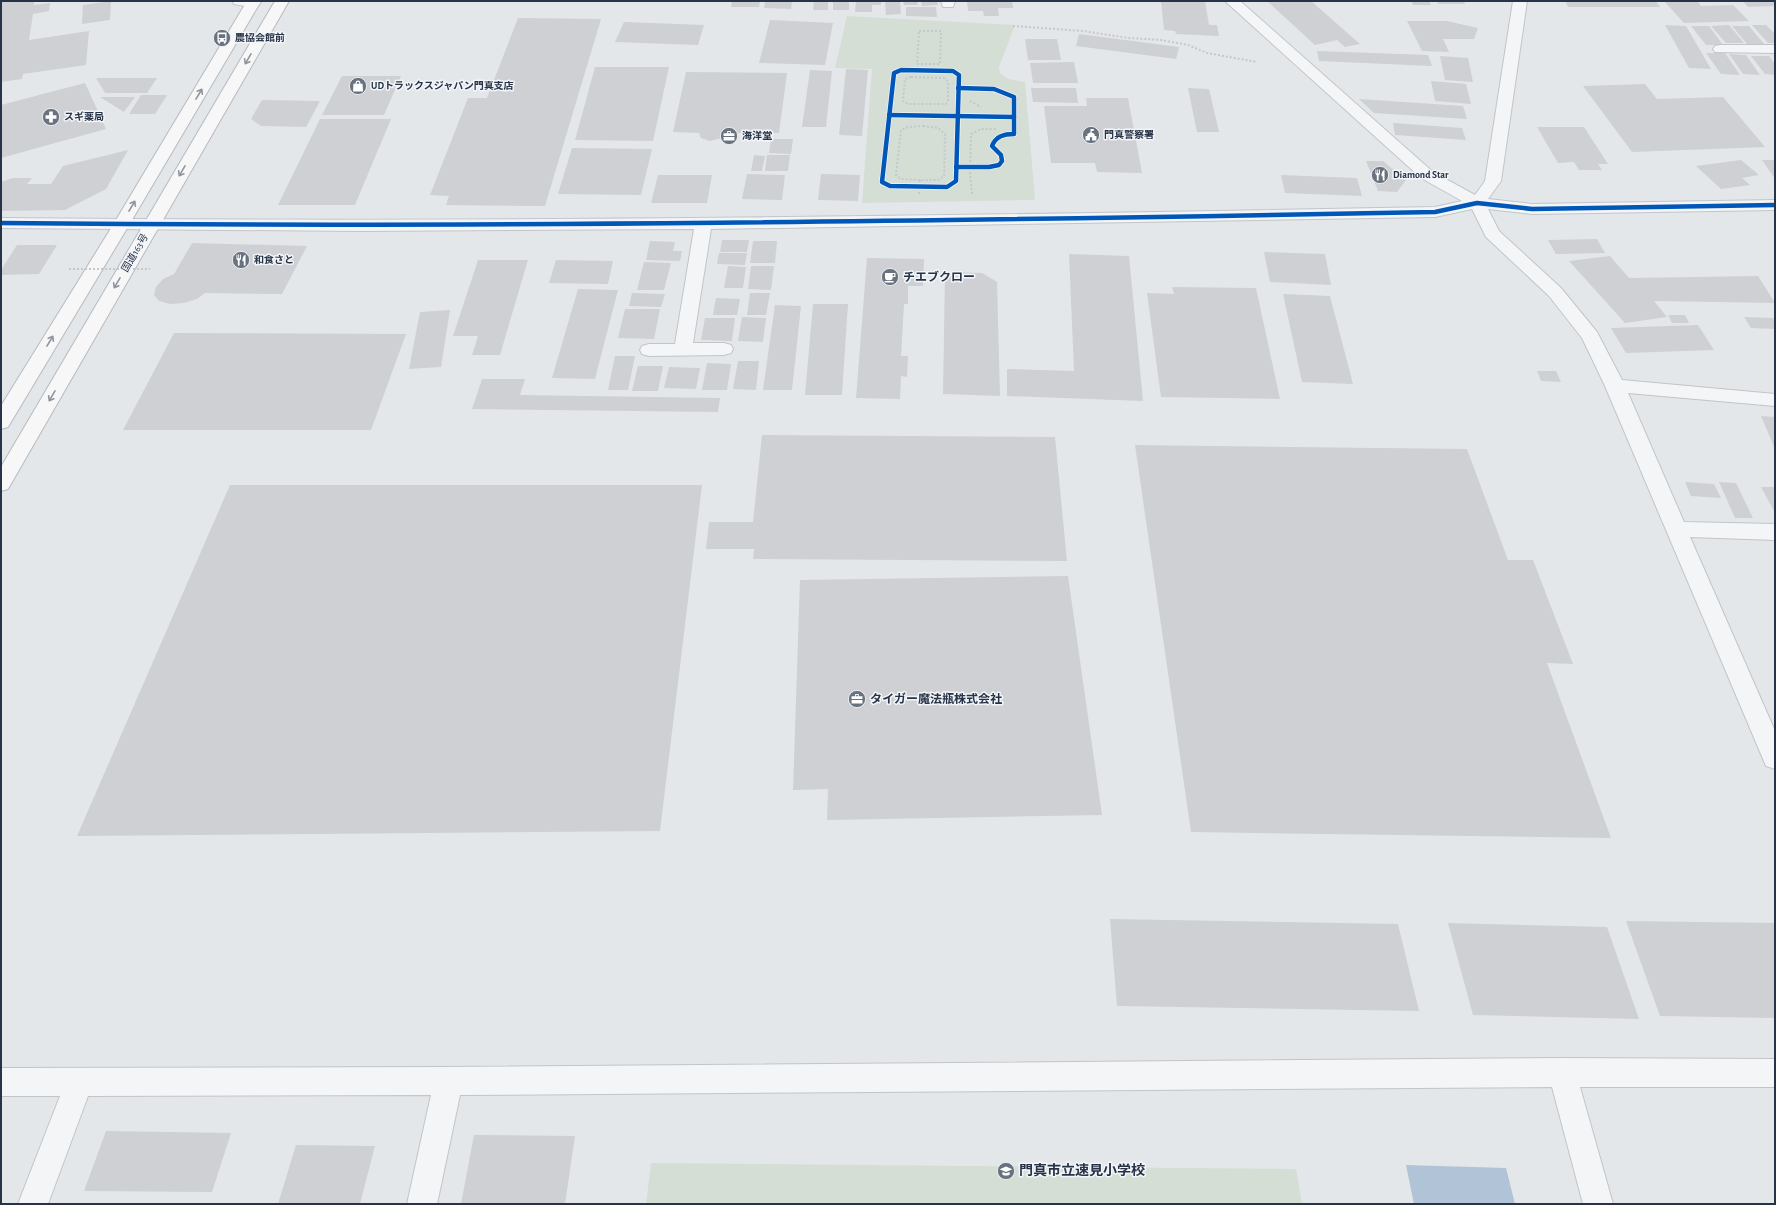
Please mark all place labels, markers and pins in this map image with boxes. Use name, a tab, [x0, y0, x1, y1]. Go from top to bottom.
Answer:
bus stop icon: 農協会館前	[212, 28, 232, 48]
place label: 農協会館前	[235, 32, 285, 43]
shop icon: UDトラックスジャパン門真支店	[348, 76, 368, 96]
place label: UDトラックスジャパン門真支店	[371, 80, 514, 91]
pharmacy icon: スギ薬局	[41, 107, 61, 127]
place label: スギ薬局	[64, 111, 104, 122]
public building icon: 門真警察署	[1081, 125, 1101, 145]
office icon: 海洋堂	[719, 126, 739, 146]
place label: 門真警察署	[1104, 129, 1154, 140]
place label: 海洋堂	[742, 130, 772, 141]
restaurant icon: Diamond Star	[1370, 165, 1390, 185]
place label: Diamond Star	[1393, 170, 1449, 180]
restaurant icon: 和食さと	[231, 250, 251, 270]
place label: 和食さと	[254, 254, 294, 265]
cafe icon: チエブクロー	[880, 267, 900, 287]
place label: チエブクロー	[903, 270, 975, 283]
office icon: タイガー魔法瓶株式会社	[847, 689, 867, 709]
place label: タイガー魔法瓶株式会社	[870, 692, 1002, 705]
school or university icon: 門真市立速見小学校	[996, 1161, 1016, 1181]
place label: 門真市立速見小学校	[1019, 1163, 1145, 1178]

